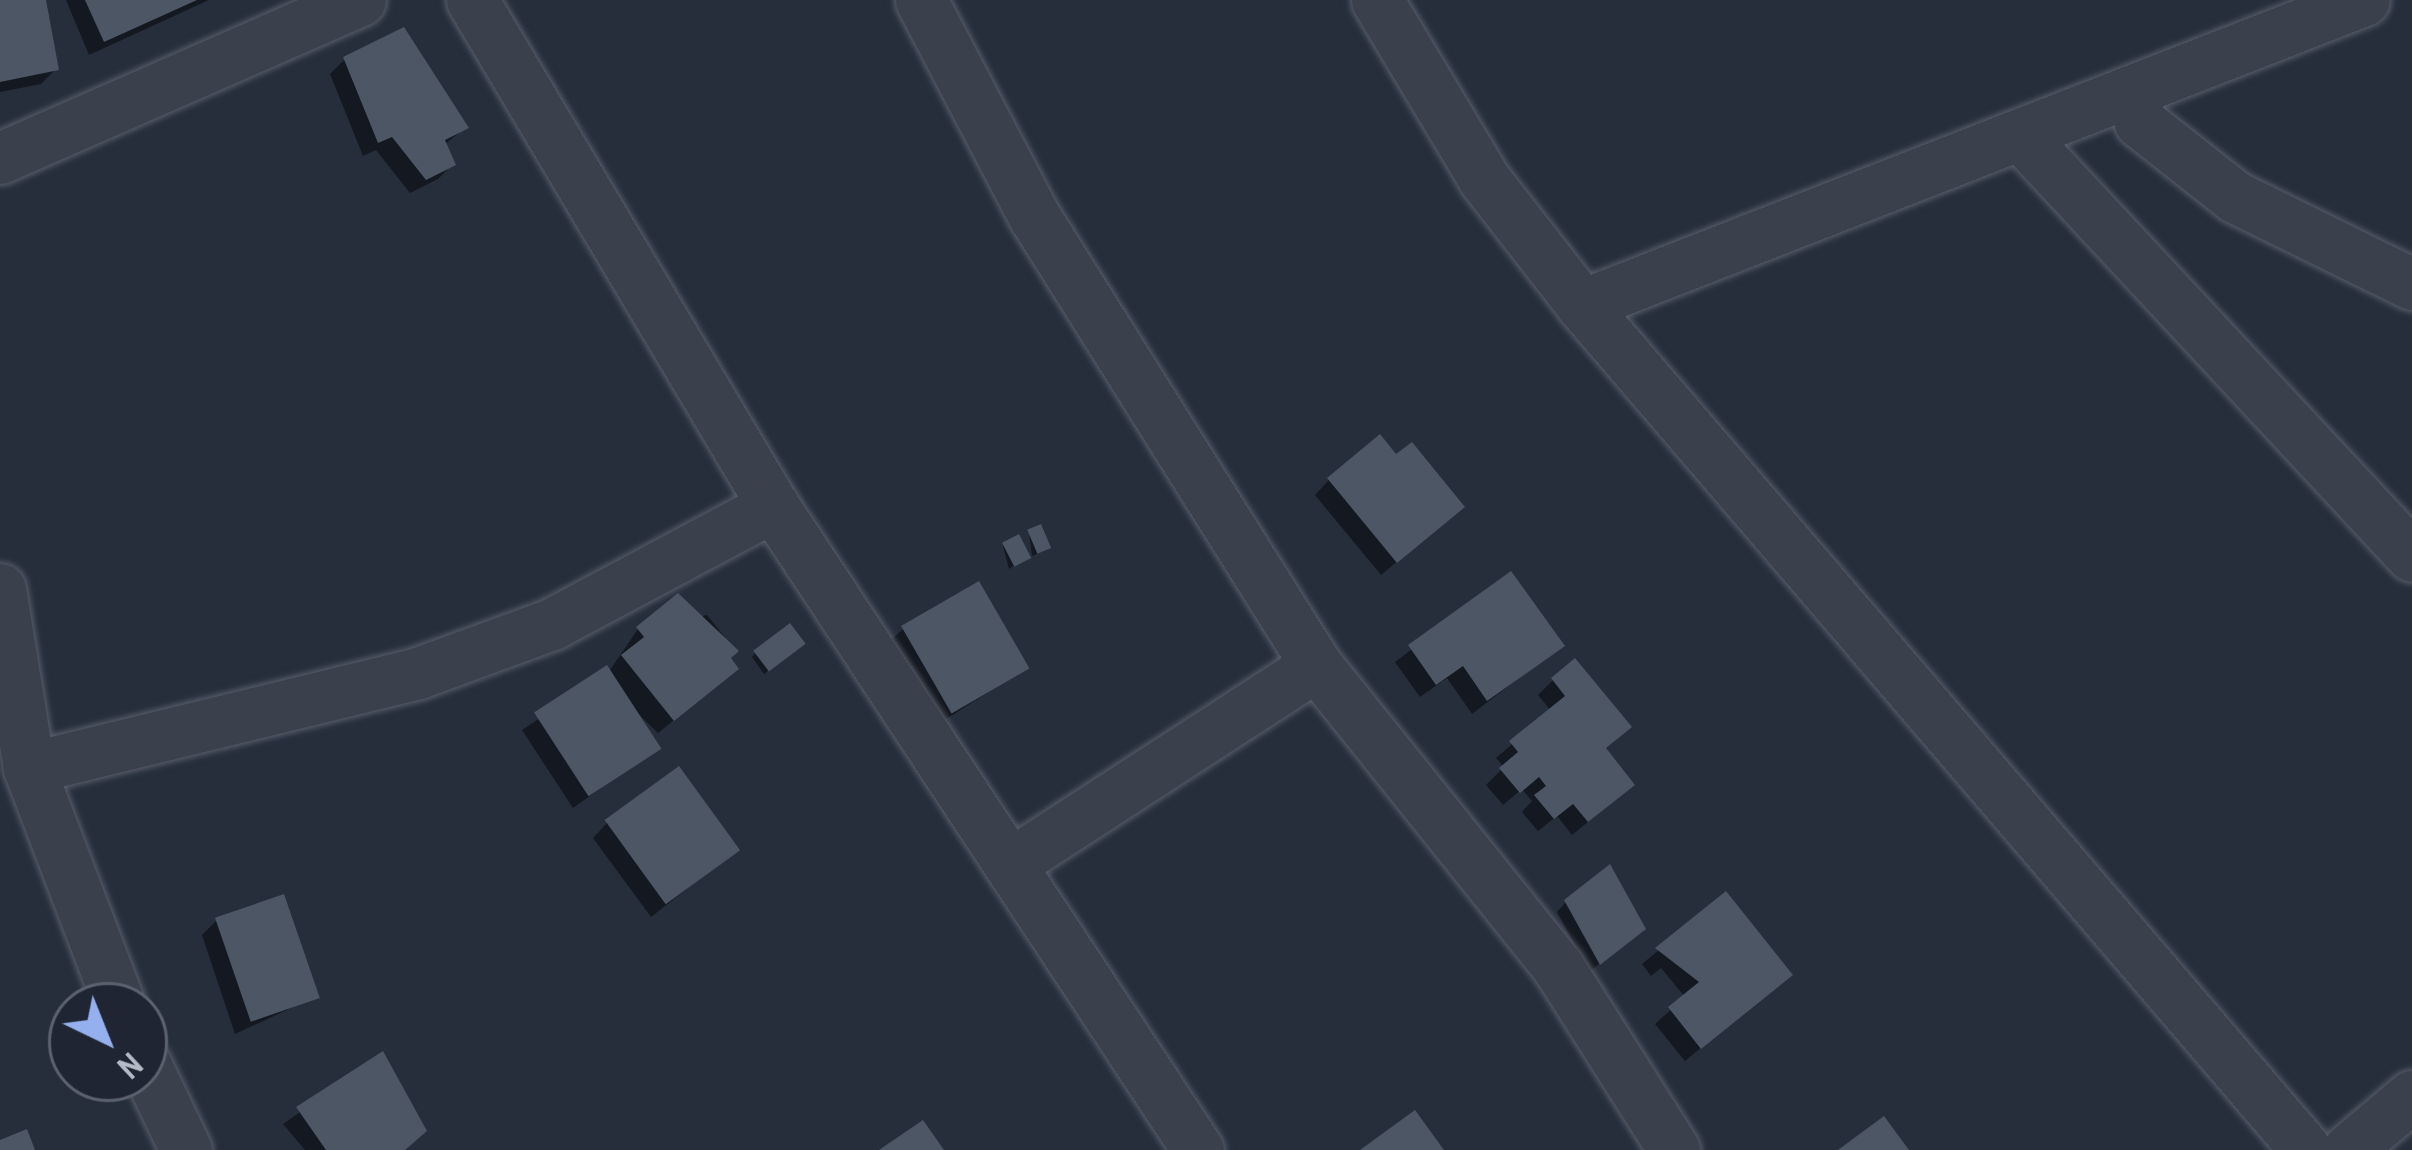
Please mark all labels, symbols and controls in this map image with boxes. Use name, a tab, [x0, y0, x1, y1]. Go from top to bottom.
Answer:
north arrow	[48, 982, 168, 1102]
text: N	[108, 1043, 153, 1089]

